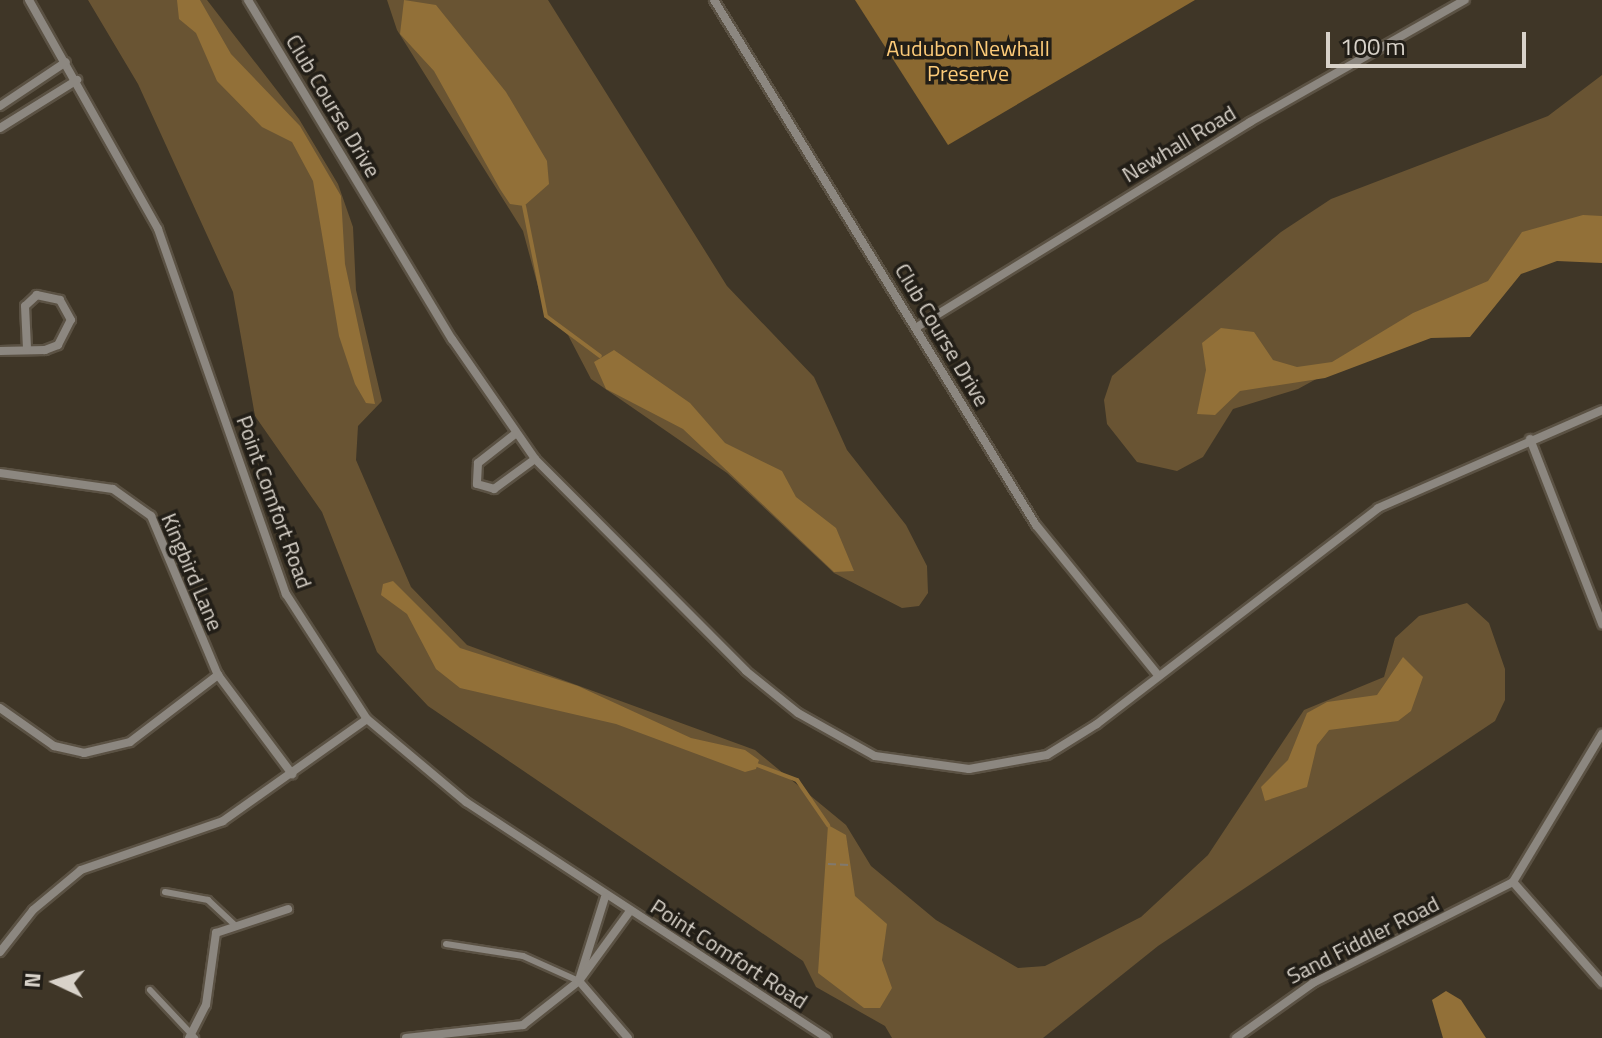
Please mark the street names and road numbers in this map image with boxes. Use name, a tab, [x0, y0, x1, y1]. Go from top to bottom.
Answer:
street label: Club Course Drive	[280, 30, 386, 182]
street label: Newhall Road	[1117, 100, 1241, 188]
street label: Club Course Drive	[889, 259, 995, 411]
street label: Point Comfort Road	[230, 412, 318, 592]
street label: Kingbird Lane	[155, 509, 229, 635]
street label: Sand Fiddler Road	[1283, 890, 1443, 990]
street label: Point Comfort Road	[646, 893, 812, 1015]

